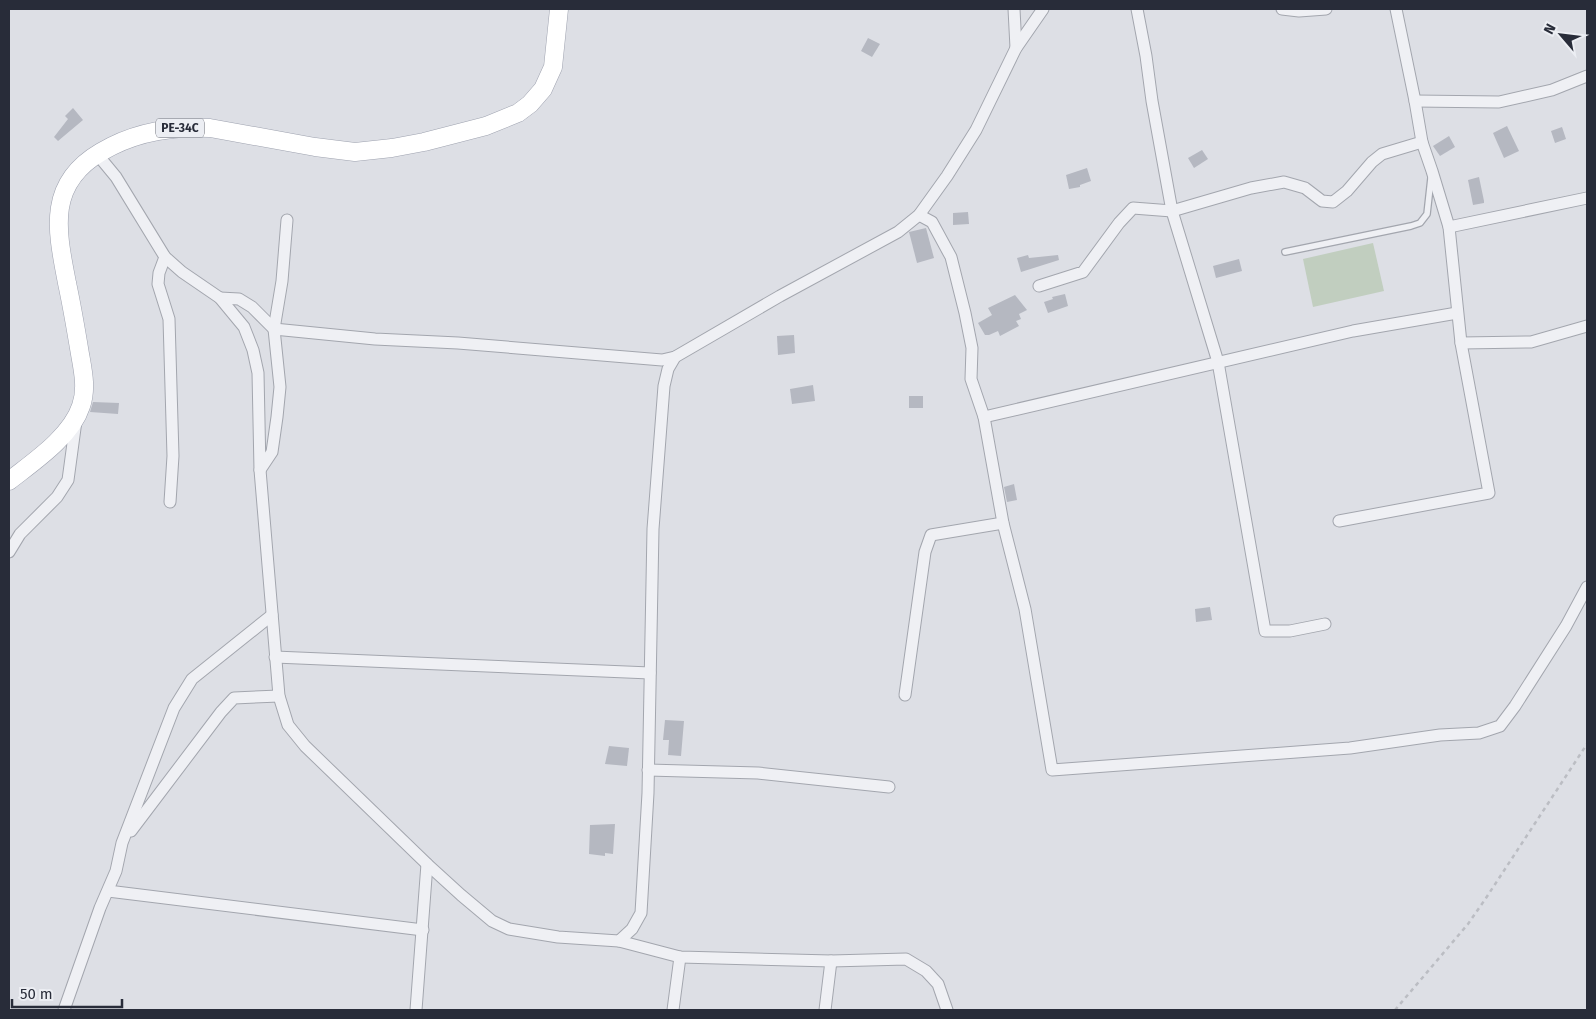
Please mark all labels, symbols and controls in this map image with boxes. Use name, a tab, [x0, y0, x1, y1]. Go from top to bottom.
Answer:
north arrow	[1536, 10, 1586, 60]
text: N	[1540, 21, 1560, 37]
road number: PE-34C	[156, 119, 204, 138]
scale bar	[12, 976, 122, 1008]
text: 50 m	[20, 985, 53, 1003]

